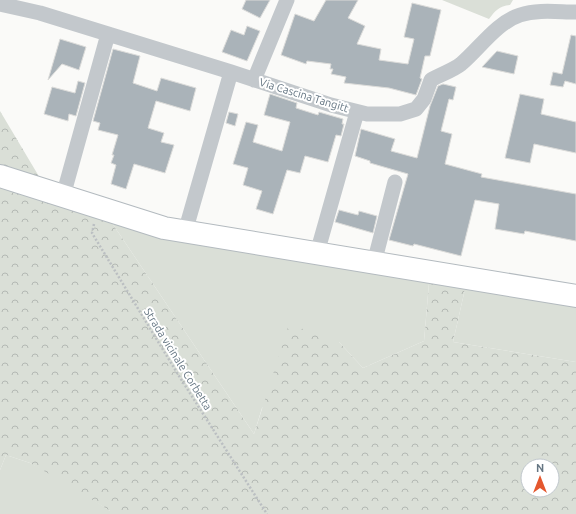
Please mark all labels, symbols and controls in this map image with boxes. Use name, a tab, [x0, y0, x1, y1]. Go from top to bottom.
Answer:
street label: Via Cascina Tangitt	[258, 76, 351, 115]
street label: Strada vicinale Corbetta	[142, 306, 214, 412]
north arrow	[520, 458, 560, 498]
text: N	[536, 462, 544, 474]

